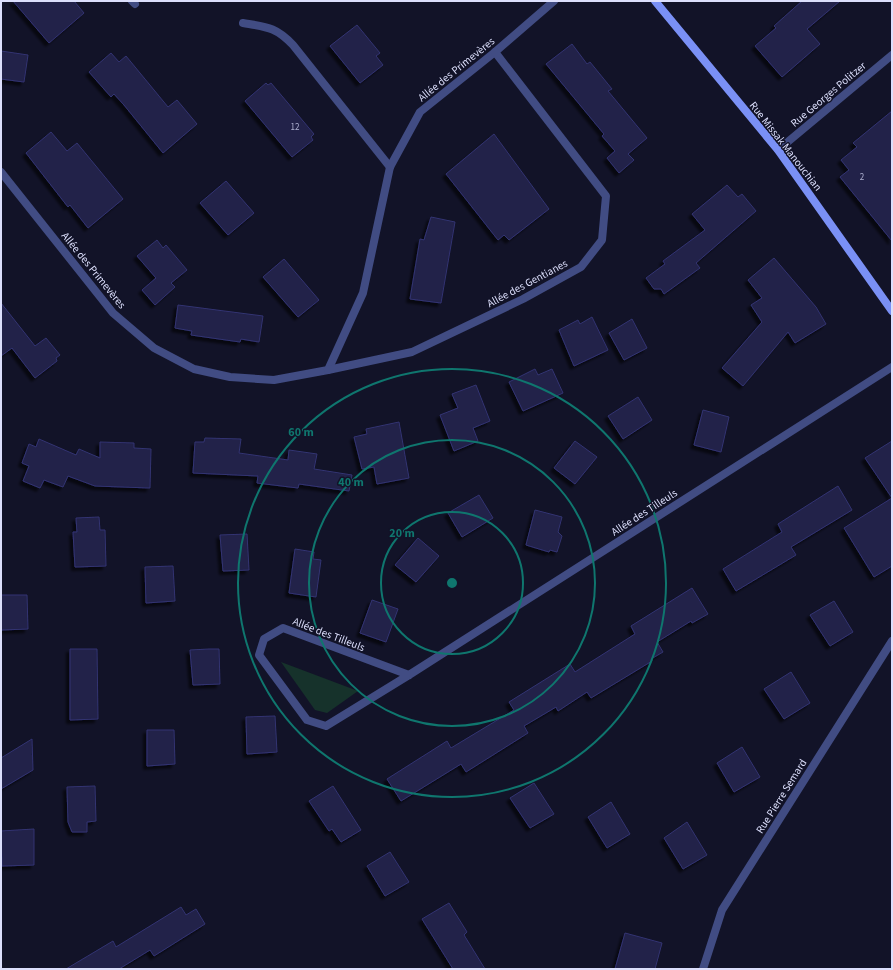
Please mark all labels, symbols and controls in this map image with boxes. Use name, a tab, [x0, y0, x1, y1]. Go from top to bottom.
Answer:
street label: Allée des Primevères	[415, 33, 498, 105]
street label: Rue Georges Politzer	[787, 58, 869, 130]
street label: Rue Missak Manouchian	[746, 98, 825, 194]
house number: 12	[291, 121, 300, 134]
house number: 2	[860, 171, 865, 184]
street label: Allée des Primevères	[58, 229, 130, 312]
street label: Allée des Gentianes	[484, 256, 571, 311]
text: 60 m	[288, 424, 314, 441]
text: 40 m	[338, 474, 364, 491]
street label: Allée des Tilleuls	[608, 485, 681, 539]
text: 20 m	[389, 525, 415, 542]
centre of rings	[445, 576, 459, 590]
street label: Allée des Tilleuls	[291, 614, 367, 655]
street label: Rue Pierre Semard	[752, 756, 810, 836]

